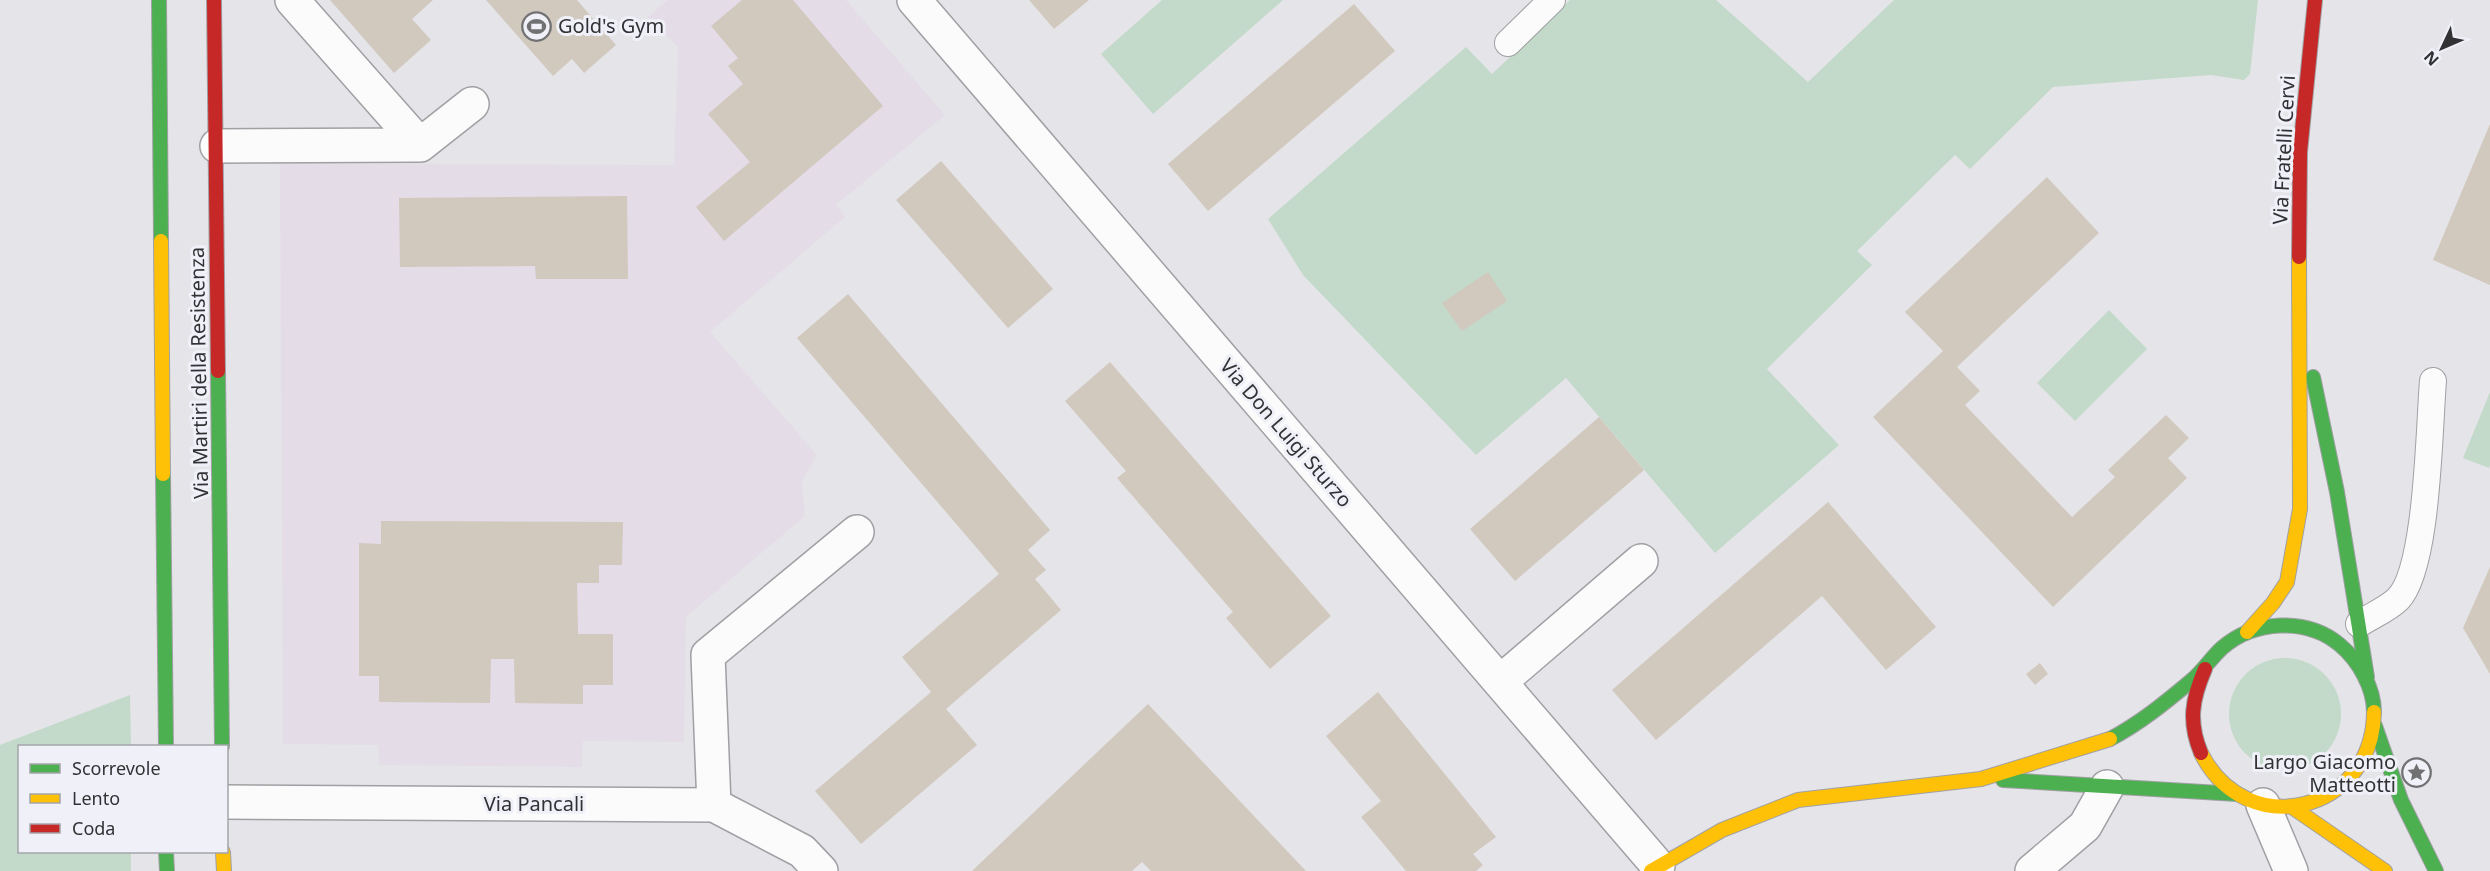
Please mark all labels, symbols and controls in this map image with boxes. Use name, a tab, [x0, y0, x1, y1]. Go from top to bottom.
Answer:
sports icon: Gold's Gym	[521, 10, 553, 42]
place label: Gold's Gym	[558, 12, 664, 39]
north arrow	[2412, 18, 2472, 78]
text: N	[2419, 46, 2444, 71]
street label: Via Fratelli Cervi	[2266, 75, 2301, 225]
street label: Via Martiri della Resistenza	[183, 247, 214, 499]
street label: Via Don Luigi Sturzo	[1214, 353, 1359, 513]
legend	[18, 745, 228, 853]
place label: Largo Giacomo Matteotti	[2253, 748, 2396, 798]
text: Scorrevole	[72, 756, 161, 780]
place icon: Largo Giacomo Matteotti	[2401, 757, 2433, 789]
text: Lento	[72, 786, 120, 810]
street label: Via Pancali	[484, 790, 584, 817]
text: Coda	[72, 816, 115, 840]

